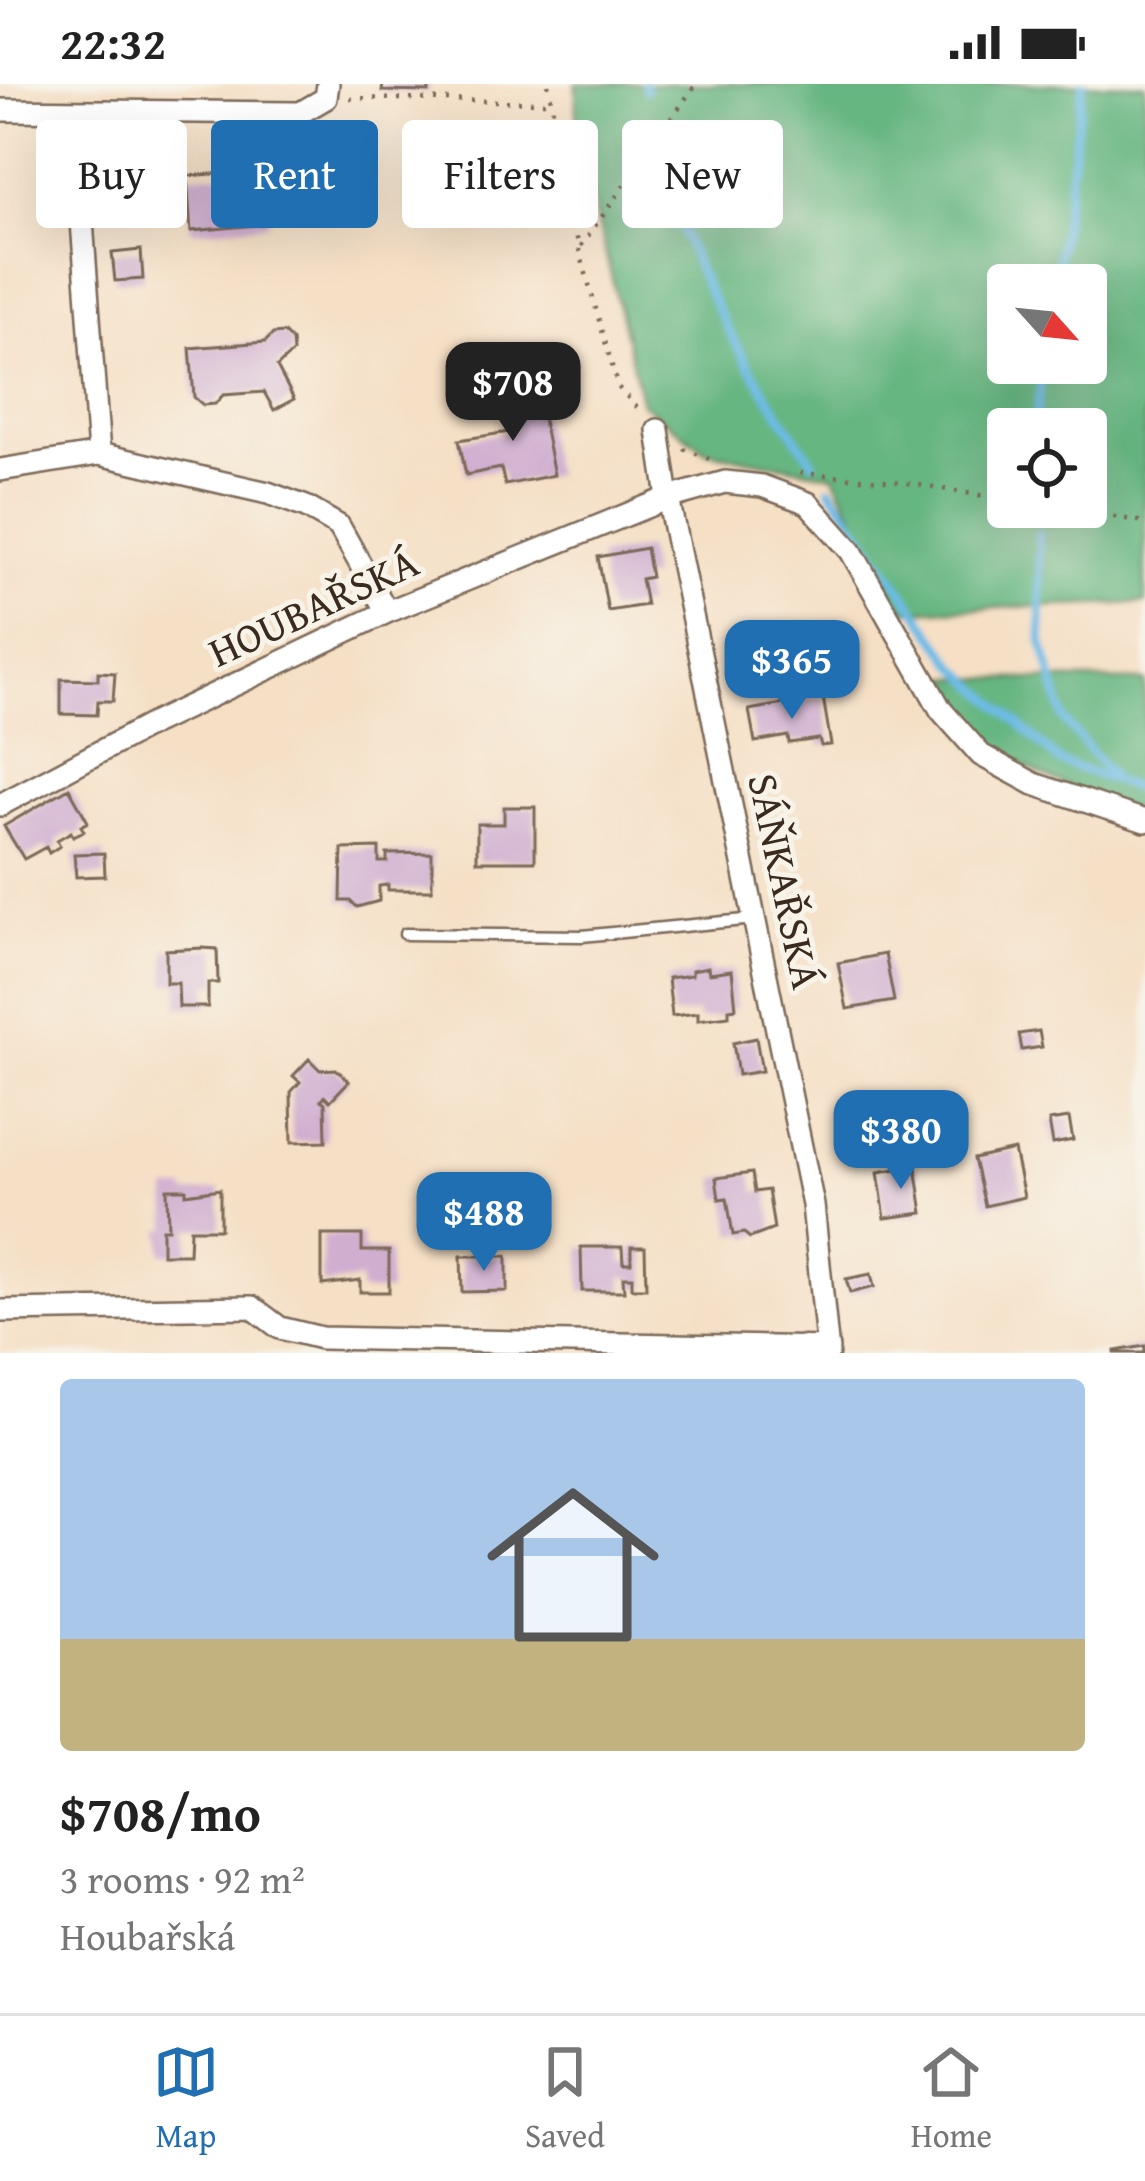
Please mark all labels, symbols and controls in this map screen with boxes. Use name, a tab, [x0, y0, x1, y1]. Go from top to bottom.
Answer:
text: 22:32	[60, 10, 166, 75]
chip: Buy	[36, 120, 187, 228]
chip: Rent	[211, 120, 378, 228]
chip: Filters	[402, 120, 598, 228]
chip: New	[622, 120, 783, 228]
north arrow	[987, 264, 1107, 384]
map controls	[987, 264, 1107, 528]
pin: $708	[442, 342, 584, 444]
text: $708	[473, 352, 553, 409]
button: locate	[987, 408, 1107, 528]
street label: HOUBAŘSKÁ	[198, 531, 428, 681]
pin: $365	[721, 620, 863, 722]
text: $365	[752, 630, 832, 687]
street label: SÁŇKAŘSKÁ	[733, 768, 839, 995]
pin: $380	[830, 1090, 972, 1192]
text: $380	[861, 1100, 941, 1157]
pin: $488	[413, 1172, 555, 1274]
text: $488	[444, 1182, 524, 1239]
icon: home	[465, 1457, 681, 1673]
text: $708/mo	[60, 1775, 261, 1850]
text: 3 rooms · 92 m²	[60, 1850, 305, 1907]
text: Houbařská	[60, 1907, 235, 1964]
tab: Map	[153, 2039, 219, 2159]
tab: Saved	[525, 2039, 605, 2159]
tab: Home	[911, 2039, 992, 2159]

